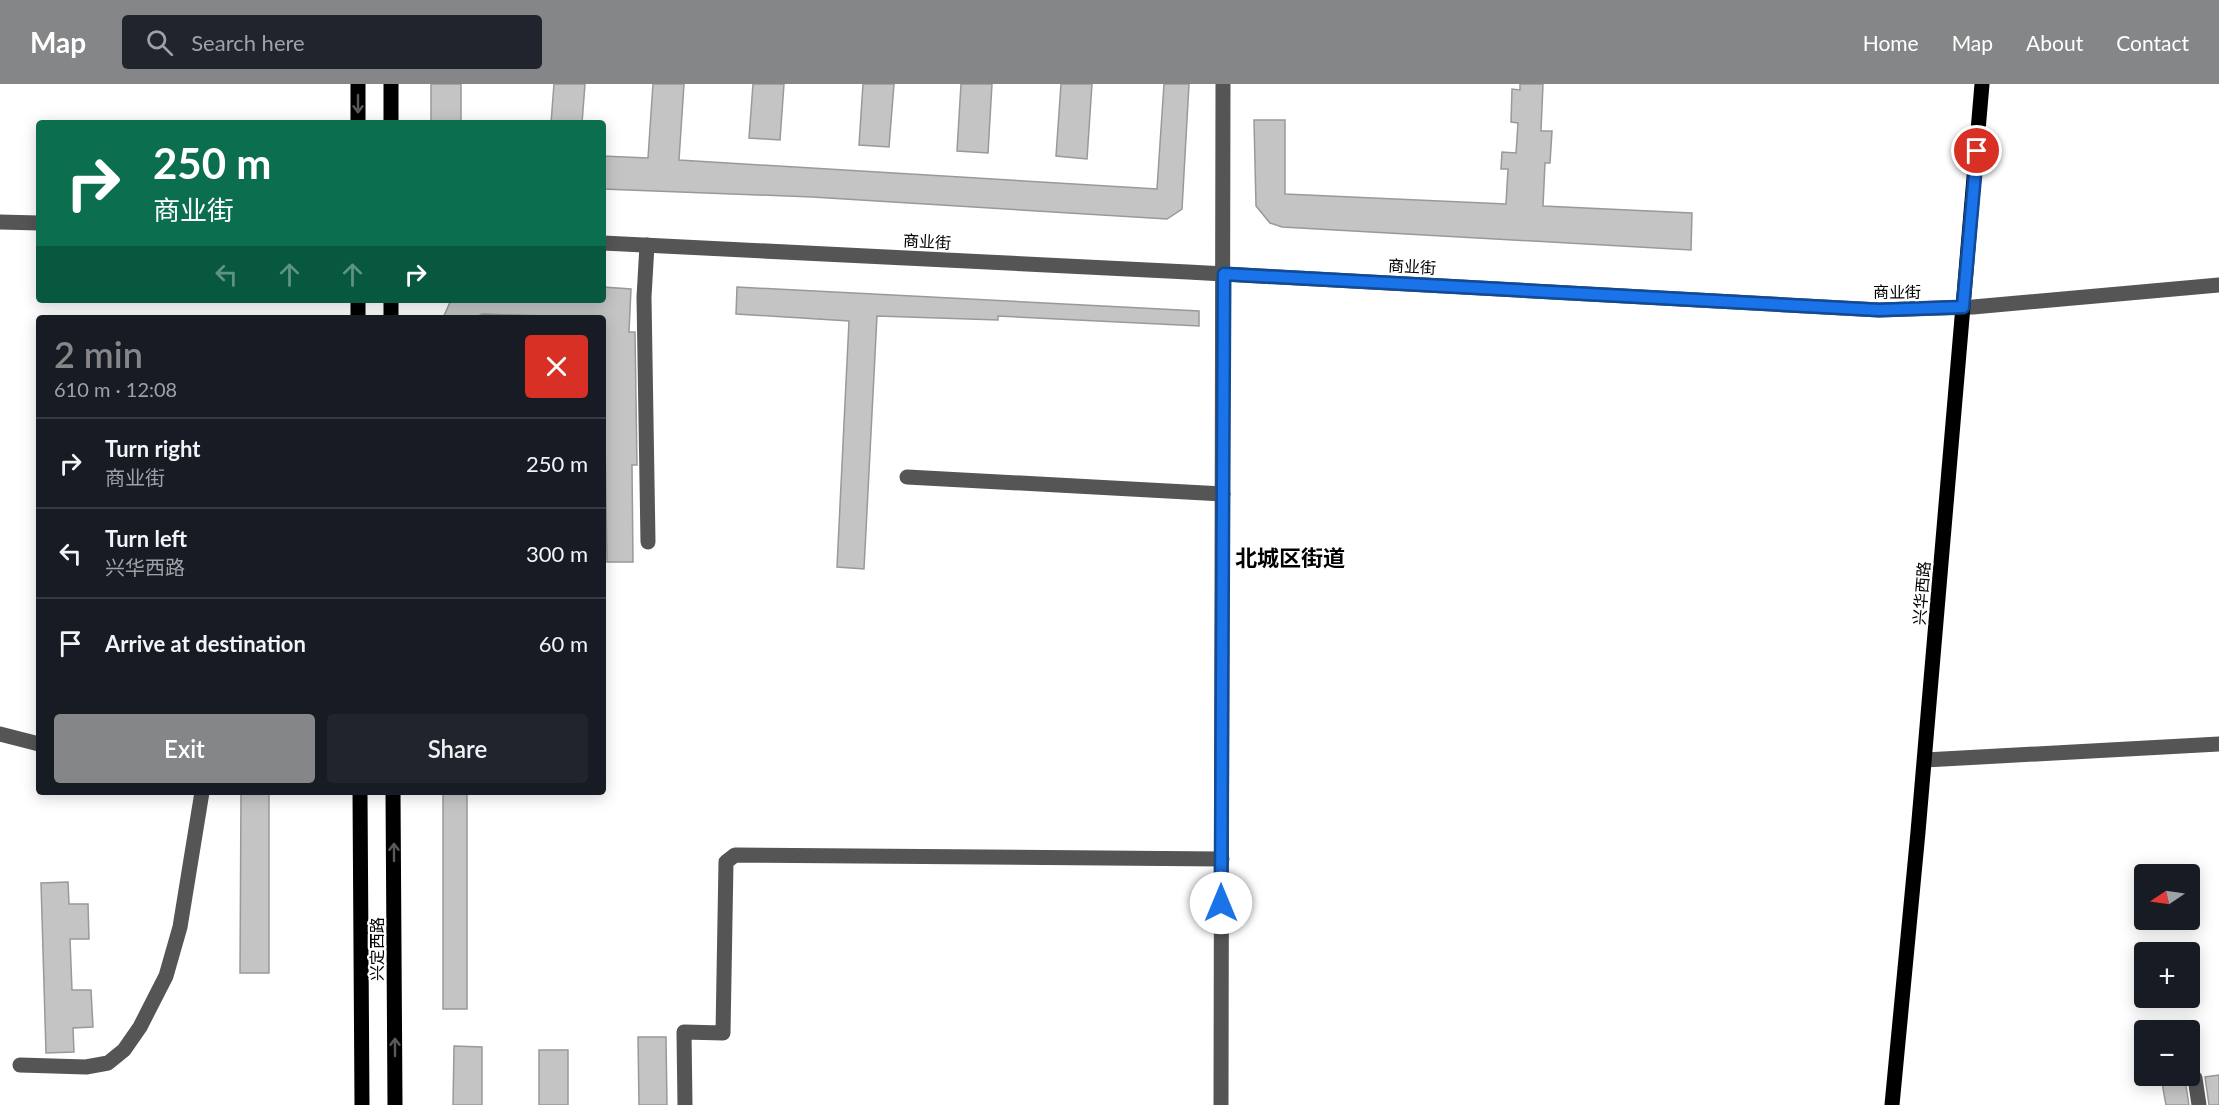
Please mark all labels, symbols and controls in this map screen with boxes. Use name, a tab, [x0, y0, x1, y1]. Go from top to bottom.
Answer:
search box	[122, 15, 542, 69]
text: Map	[30, 25, 86, 59]
icon: search	[143, 26, 176, 59]
text: Search here	[191, 29, 305, 56]
text: Home	[1863, 30, 1919, 55]
text: Map	[1952, 30, 1993, 55]
text: About	[2026, 30, 2083, 55]
text: Contact	[2116, 30, 2189, 55]
one-way arrow	[352, 93, 364, 113]
pin	[1951, 125, 2002, 176]
icon: arrive	[1960, 134, 1993, 167]
text: 250 m	[153, 138, 271, 188]
icon: right	[54, 144, 132, 222]
text: 商业街	[153, 193, 234, 226]
street label: 商业街	[903, 230, 951, 252]
street label: 商业街	[1388, 255, 1436, 277]
icon: left	[210, 258, 243, 291]
icon: ahead	[273, 258, 306, 291]
icon: ahead	[336, 258, 369, 291]
icon: right	[399, 258, 432, 291]
street label: 商业街	[1873, 282, 1921, 301]
text: 2 min	[54, 332, 143, 376]
button: close	[525, 335, 588, 398]
text: 610 m · 12:08	[54, 377, 177, 401]
text: Turn right	[105, 435, 200, 462]
icon: right	[54, 447, 87, 480]
text: 250 m	[526, 450, 588, 477]
text: 商业街	[105, 465, 165, 489]
text: Turn left	[105, 525, 187, 552]
icon: left	[54, 537, 87, 570]
text: 300 m	[526, 540, 588, 567]
district label: 北城区街道	[1235, 544, 1345, 571]
text: 兴华西路	[105, 555, 185, 579]
street label: 兴华西路	[1909, 560, 1933, 626]
icon: arrive	[54, 627, 87, 660]
text: Arrive at destination	[105, 630, 306, 657]
text: 60 m	[539, 630, 588, 657]
button: Exit	[54, 714, 315, 783]
button: Share	[327, 714, 588, 783]
one-way arrow	[388, 842, 400, 862]
north arrow	[2134, 864, 2200, 930]
map controls	[2134, 864, 2200, 1086]
position arrow	[1189, 871, 1253, 935]
street label: 兴定西路	[367, 917, 386, 981]
button: +	[2134, 942, 2200, 1008]
button: −	[2134, 1020, 2200, 1086]
one-way arrow	[389, 1037, 401, 1057]

